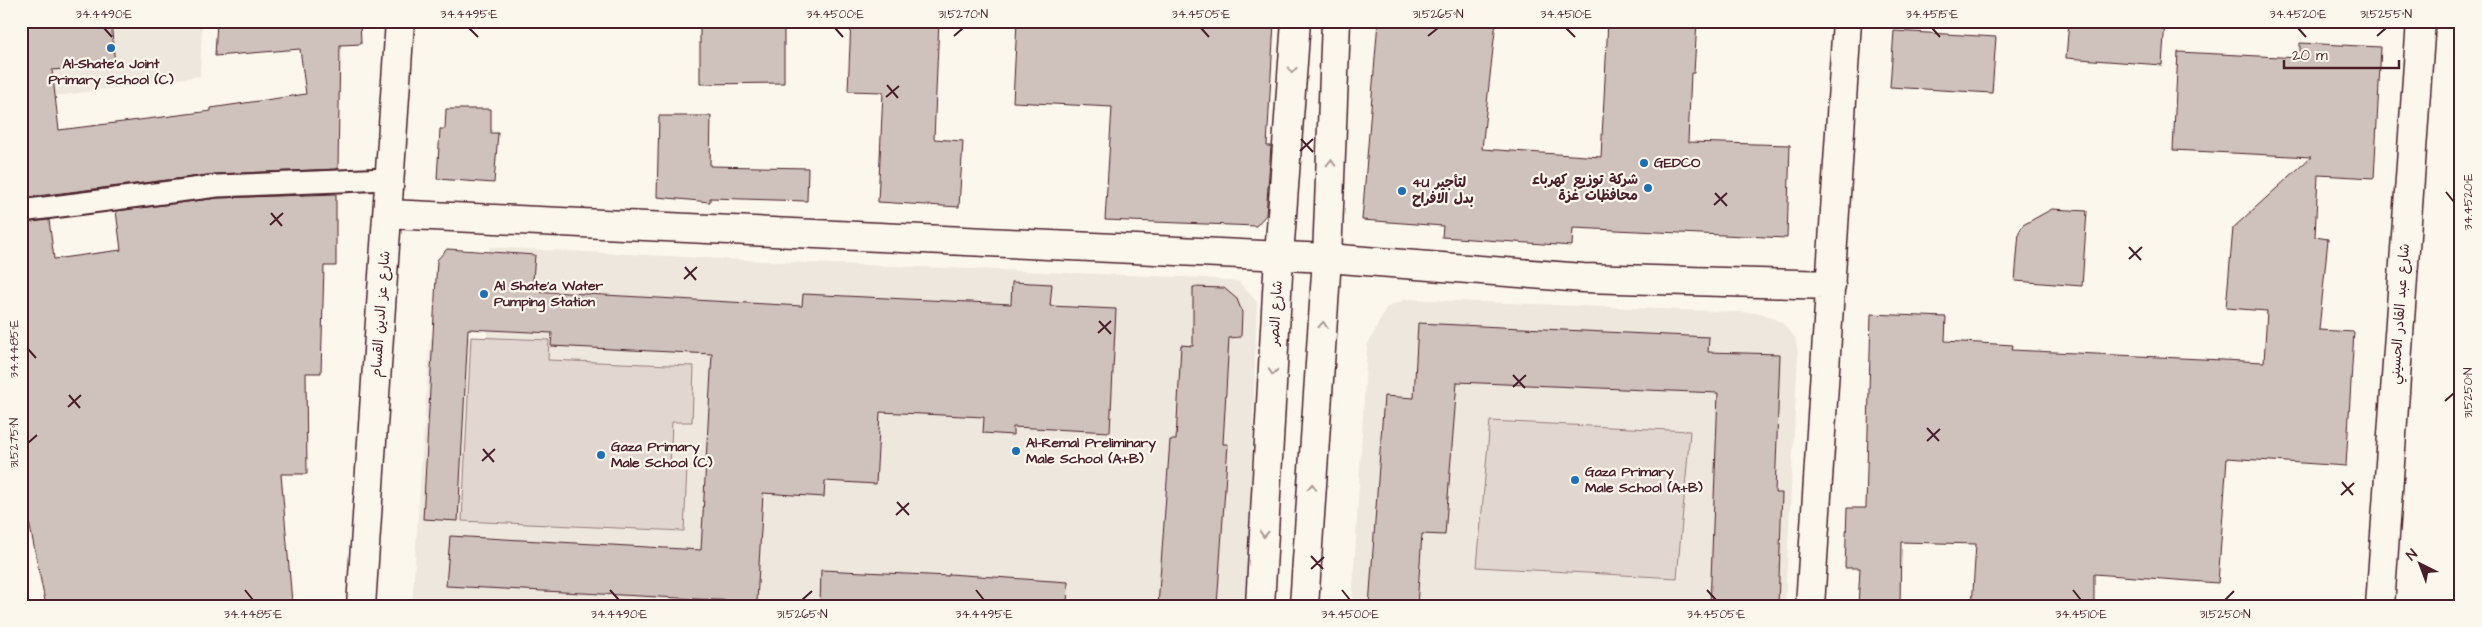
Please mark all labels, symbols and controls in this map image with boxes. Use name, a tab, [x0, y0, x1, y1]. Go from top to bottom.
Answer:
text: 34.4490°E	[76, 6, 132, 23]
text: 34.4495°E	[440, 6, 498, 23]
text: 34.4500°E	[806, 6, 864, 23]
text: 31.5270°N	[938, 6, 988, 23]
text: 34.4505°E	[1172, 6, 1230, 23]
text: 31.5265°N	[1413, 6, 1464, 23]
text: 34.4510°E	[1540, 6, 1592, 23]
text: 34.4515°E	[1906, 6, 1958, 23]
text: 34.4520°E	[2270, 6, 2326, 23]
text: 31.5255°N	[2360, 6, 2412, 23]
scale bar	[2284, 38, 2400, 70]
marker: Al-Shate'a Joint Primary School (C)	[105, 42, 117, 54]
text: 20 m	[2292, 45, 2328, 66]
place label: Al-Shate'a Joint Primary School (C)	[48, 54, 174, 90]
one-way arrow	[1287, 66, 1298, 74]
place label: GEDCO	[1654, 153, 1701, 173]
marker: GEDCO	[1638, 157, 1650, 169]
one-way arrow	[1326, 159, 1336, 166]
place label: شركة توزيع كهرباء محافظات غزة	[1532, 170, 1638, 206]
place label: 4U لتأجير بدل الافراح	[1412, 173, 1474, 209]
text: 34.4520°E	[2460, 174, 2477, 230]
marker: شركة توزيع كهرباء محافظات غزة	[1642, 182, 1654, 194]
marker: 4U لتأجير بدل الافراح	[1396, 185, 1408, 197]
street label: شارع عبد القادر الحسيني	[2385, 243, 2417, 385]
street label: شارع عز الدين القسام	[367, 250, 396, 378]
place label: Al Shate'a Water Pumping Station	[494, 276, 604, 313]
street label: شارع النصر	[1264, 280, 1288, 347]
marker: Al Shate'a Water Pumping Station	[478, 288, 490, 300]
text: 34.4485°E	[6, 320, 23, 378]
one-way arrow	[1317, 321, 1328, 329]
text: 31.5250°N	[2460, 367, 2477, 418]
one-way arrow	[1267, 368, 1278, 376]
text: 31.5275°N	[6, 417, 23, 468]
place label: Al-Remal Preliminary Male School (A+B)	[1026, 433, 1156, 469]
place label: Gaza Primary Male School (C)	[611, 437, 713, 473]
marker: Al-Remal Preliminary Male School (A+B)	[1010, 445, 1022, 457]
marker: Gaza Primary Male School (C)	[595, 449, 607, 461]
place label: Gaza Primary Male School (A+B)	[1585, 462, 1703, 498]
marker: Gaza Primary Male School (A+B)	[1569, 474, 1581, 486]
one-way arrow	[1307, 483, 1318, 491]
one-way arrow	[1258, 530, 1269, 538]
north arrow	[2394, 540, 2444, 590]
text: N	[2402, 545, 2422, 565]
text: 34.4485°E	[224, 606, 282, 623]
text: 34.4490°E	[591, 606, 647, 623]
text: 31.5265°N	[777, 606, 828, 623]
text: 34.4495°E	[955, 606, 1013, 623]
text: 34.4500°E	[1321, 606, 1379, 623]
text: 34.4505°E	[1687, 606, 1745, 623]
text: 34.4510°E	[2055, 606, 2107, 623]
text: 31.5250°N	[2200, 606, 2251, 623]

